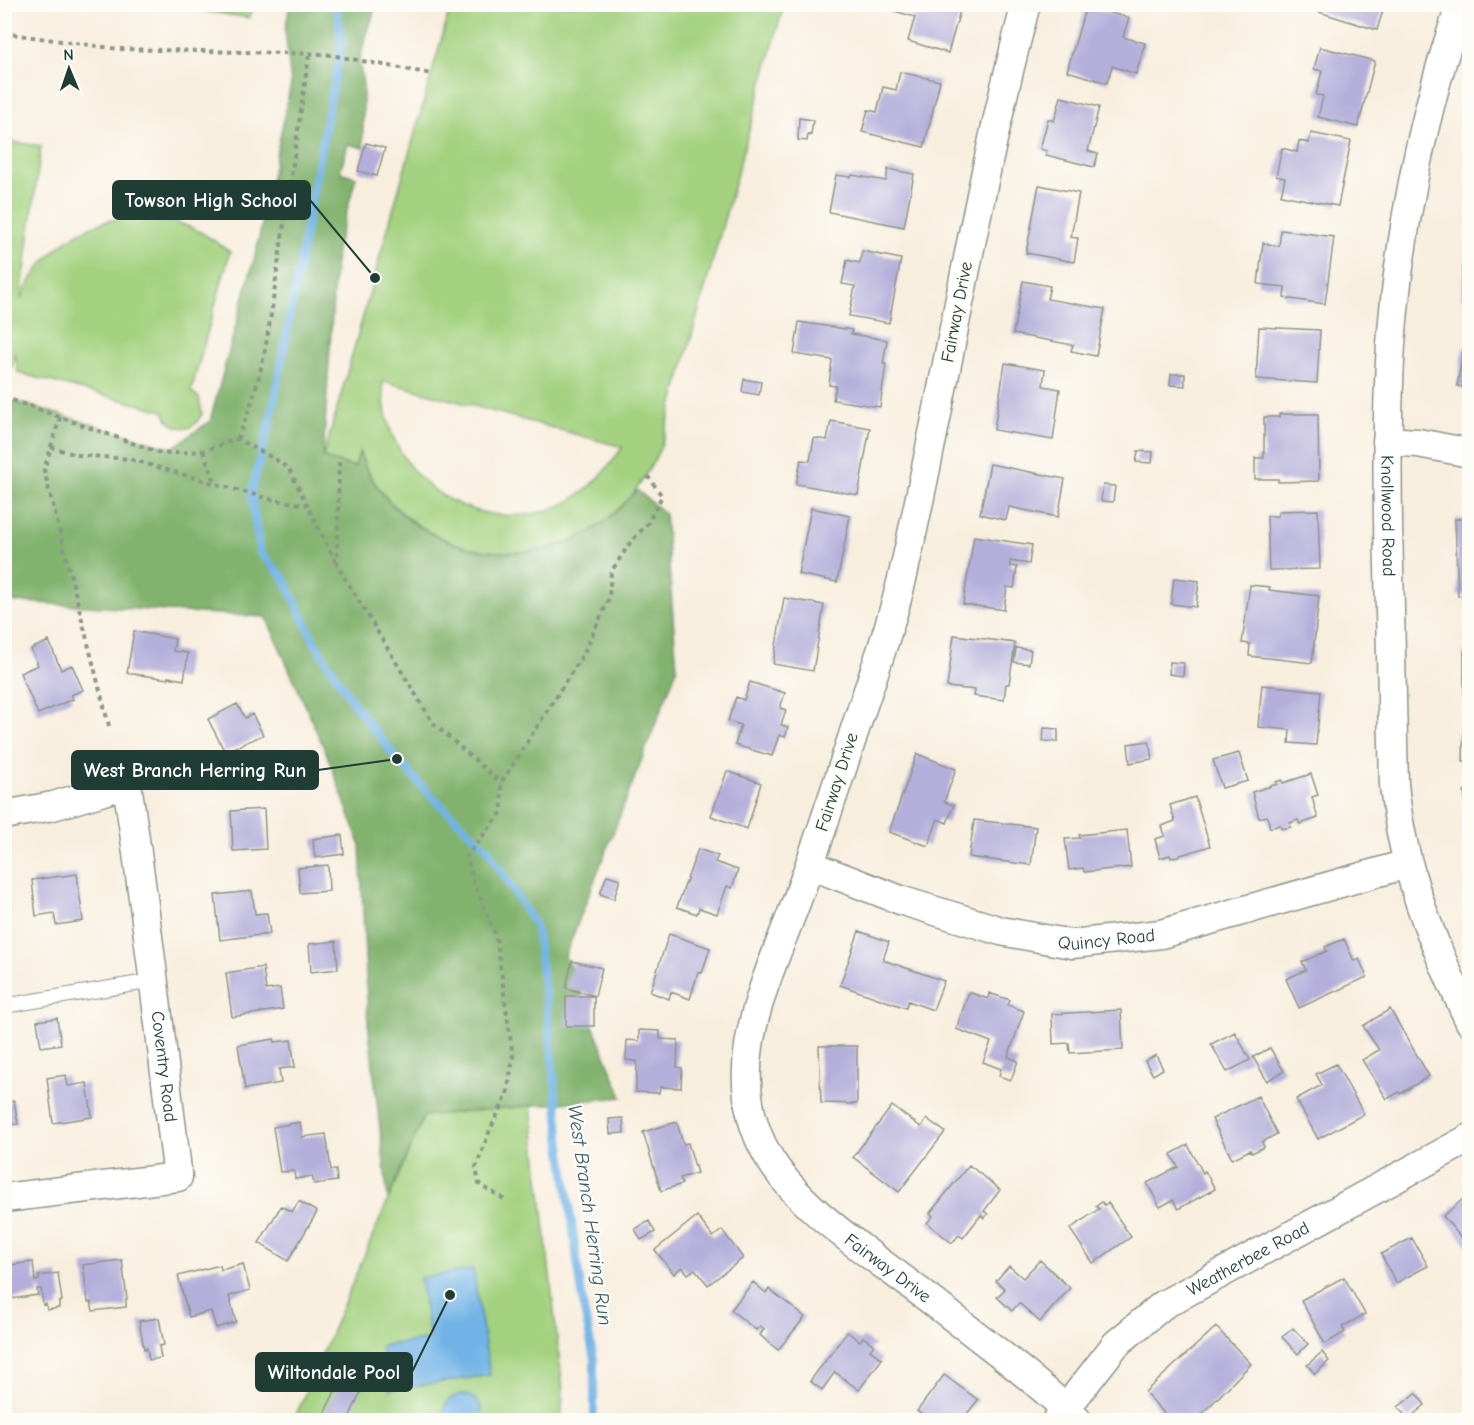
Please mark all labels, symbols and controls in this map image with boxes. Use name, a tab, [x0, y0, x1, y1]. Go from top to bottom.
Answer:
north arrow	[39, 39, 99, 99]
text: N	[63, 46, 74, 64]
callout: Towson High School	[113, 181, 310, 219]
text: Towson High School	[125, 189, 297, 212]
street label: Fairway Drive	[937, 260, 977, 364]
street label: Knollwood Road	[1377, 455, 1400, 577]
street label: Fairway Drive	[811, 730, 863, 834]
callout: West Branch Herring Run	[72, 751, 318, 789]
text: West Branch Herring Run	[84, 759, 306, 782]
street label: Quincy Road	[1056, 924, 1156, 955]
street label: Coventry Road	[147, 1010, 181, 1123]
water label: West Branch Herring Run	[563, 1103, 617, 1327]
street label: Weatherbee Road	[1183, 1217, 1313, 1301]
street label: Fairway Drive	[840, 1229, 935, 1307]
callout: Wiltondale Pool	[256, 1353, 412, 1391]
text: Wiltondale Pool	[268, 1361, 400, 1384]

